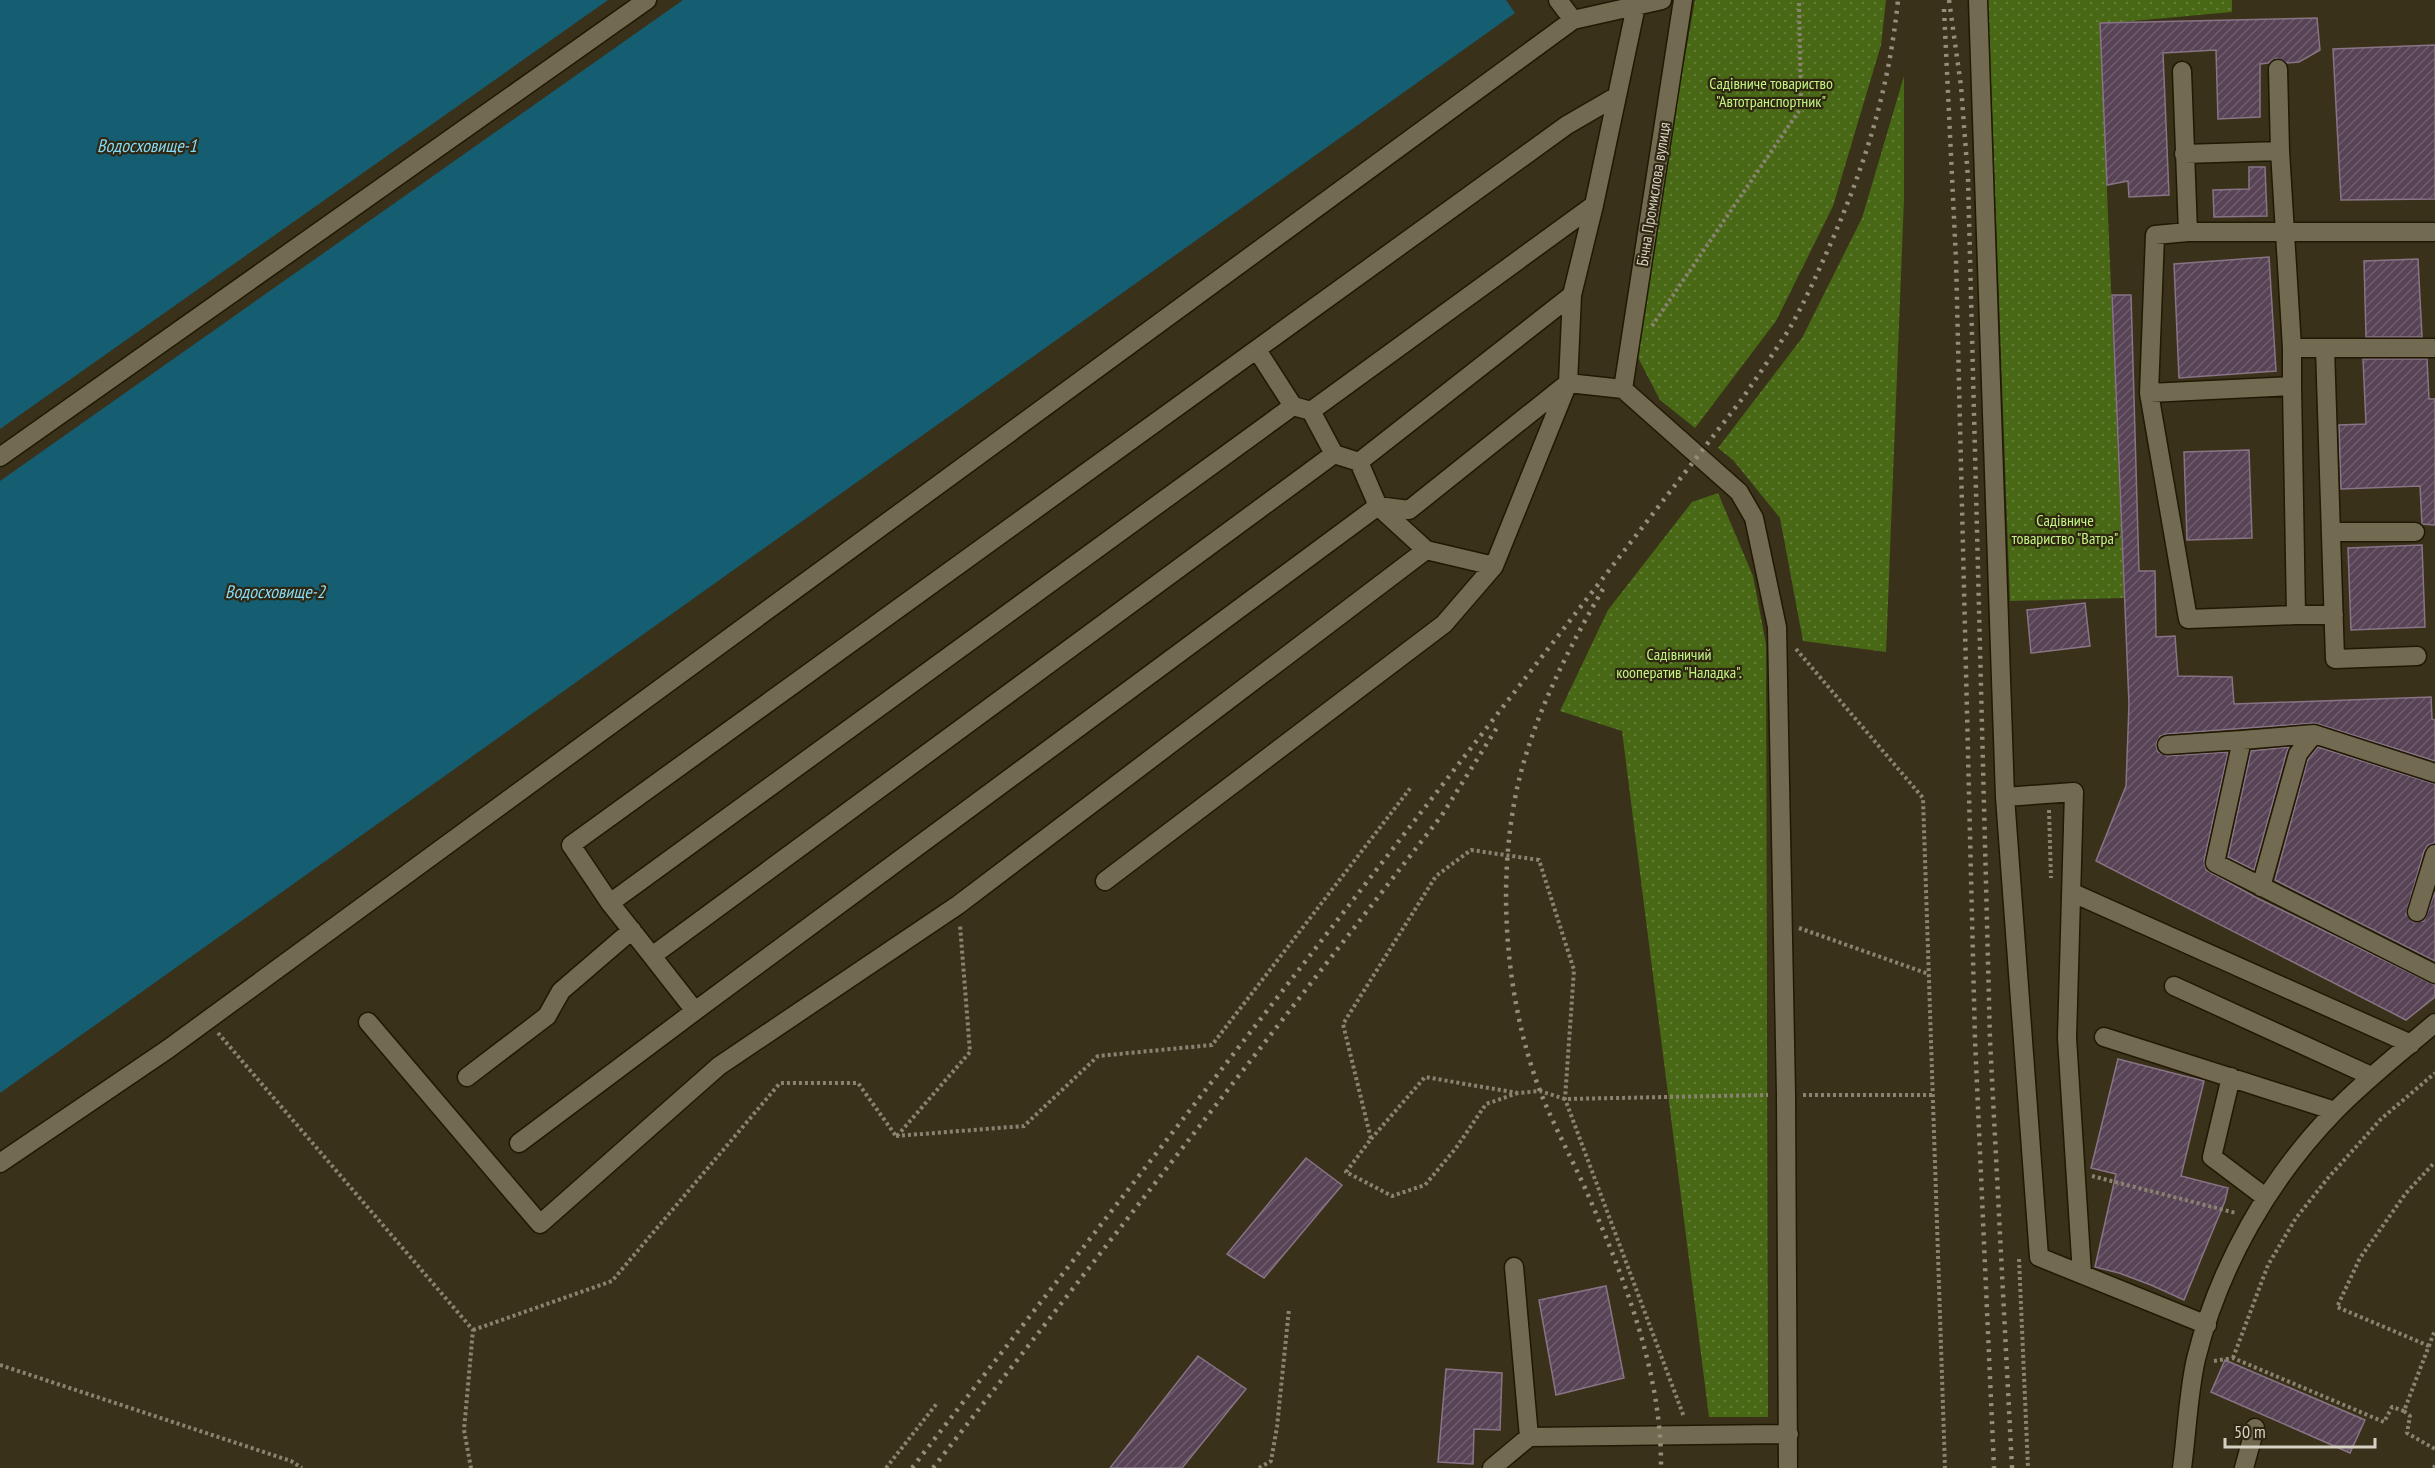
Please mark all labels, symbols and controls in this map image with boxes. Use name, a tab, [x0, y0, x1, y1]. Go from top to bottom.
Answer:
park label: Садівниче товариство "Автотранспортник"	[1709, 73, 1833, 111]
street label: Бічна Промислова вулиця	[1632, 121, 1674, 267]
water label: Водосховище-1	[97, 134, 198, 157]
park label: Садівниче товариство "Ватра"	[2012, 510, 2118, 548]
water label: Водосховище-2	[225, 580, 327, 603]
park label: Садівничий кооператив "Наладка".	[1616, 644, 1742, 682]
scale bar	[2225, 1411, 2375, 1449]
text: 50 m	[2234, 1420, 2266, 1443]

